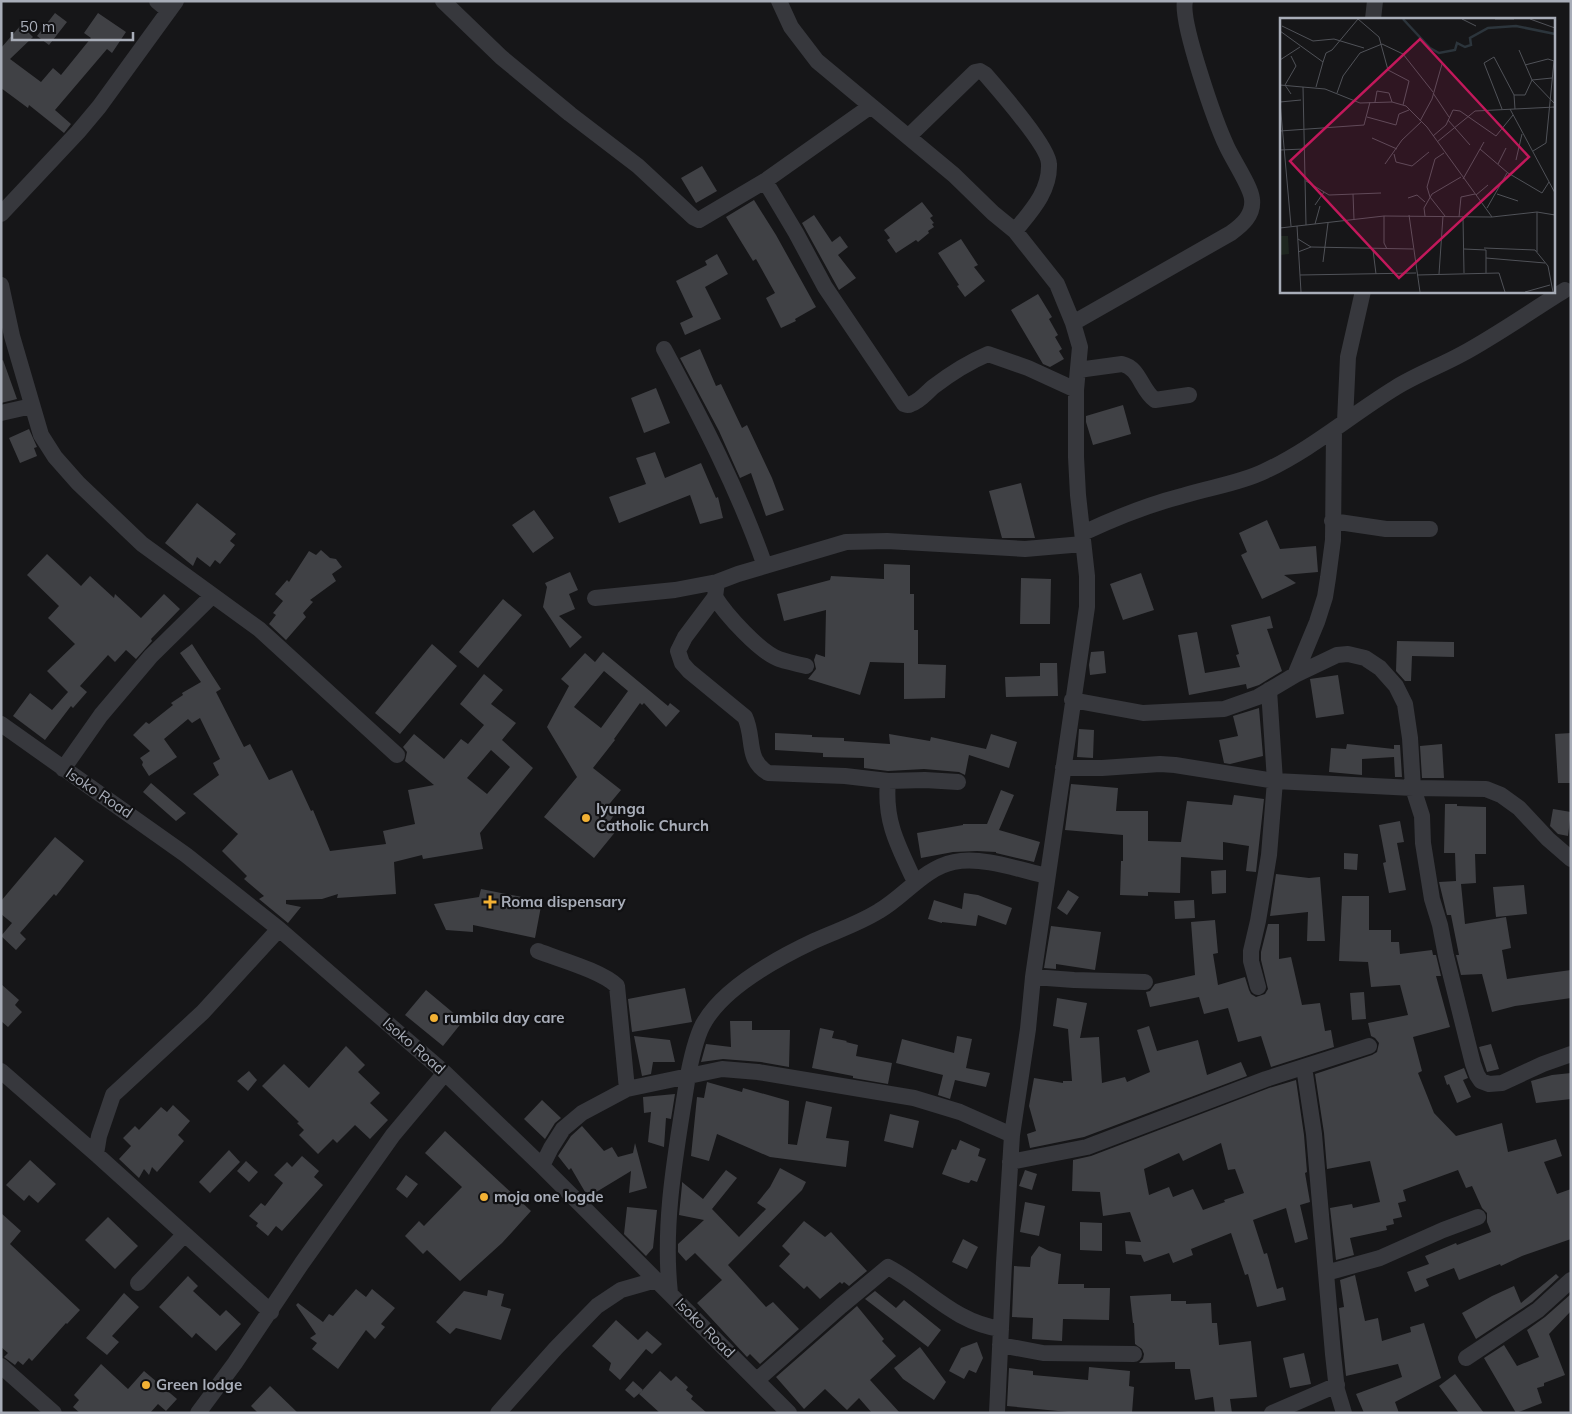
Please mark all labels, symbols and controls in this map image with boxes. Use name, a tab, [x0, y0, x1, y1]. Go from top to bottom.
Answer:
scale bar	[12, 10, 134, 42]
text: 50 m	[20, 17, 55, 36]
inset map	[1280, 18, 1554, 292]
street label: Isoko Road	[62, 763, 136, 822]
place label: Iyunga Catholic Church	[596, 799, 709, 835]
marker: Iyunga Catholic Church	[580, 812, 592, 824]
place label: Roma dispensary	[501, 892, 627, 911]
marker: Roma dispensary	[483, 895, 497, 909]
place label: rumbila day care	[444, 1008, 564, 1027]
marker: rumbila day care	[428, 1012, 440, 1024]
street label: Isoko Road	[379, 1013, 449, 1078]
place label: moja one logde	[494, 1187, 604, 1206]
marker: moja one logde	[478, 1191, 490, 1203]
street label: Isoko Road	[672, 1294, 739, 1361]
place label: Green lodge	[156, 1375, 242, 1394]
marker: Green lodge	[140, 1379, 152, 1391]

